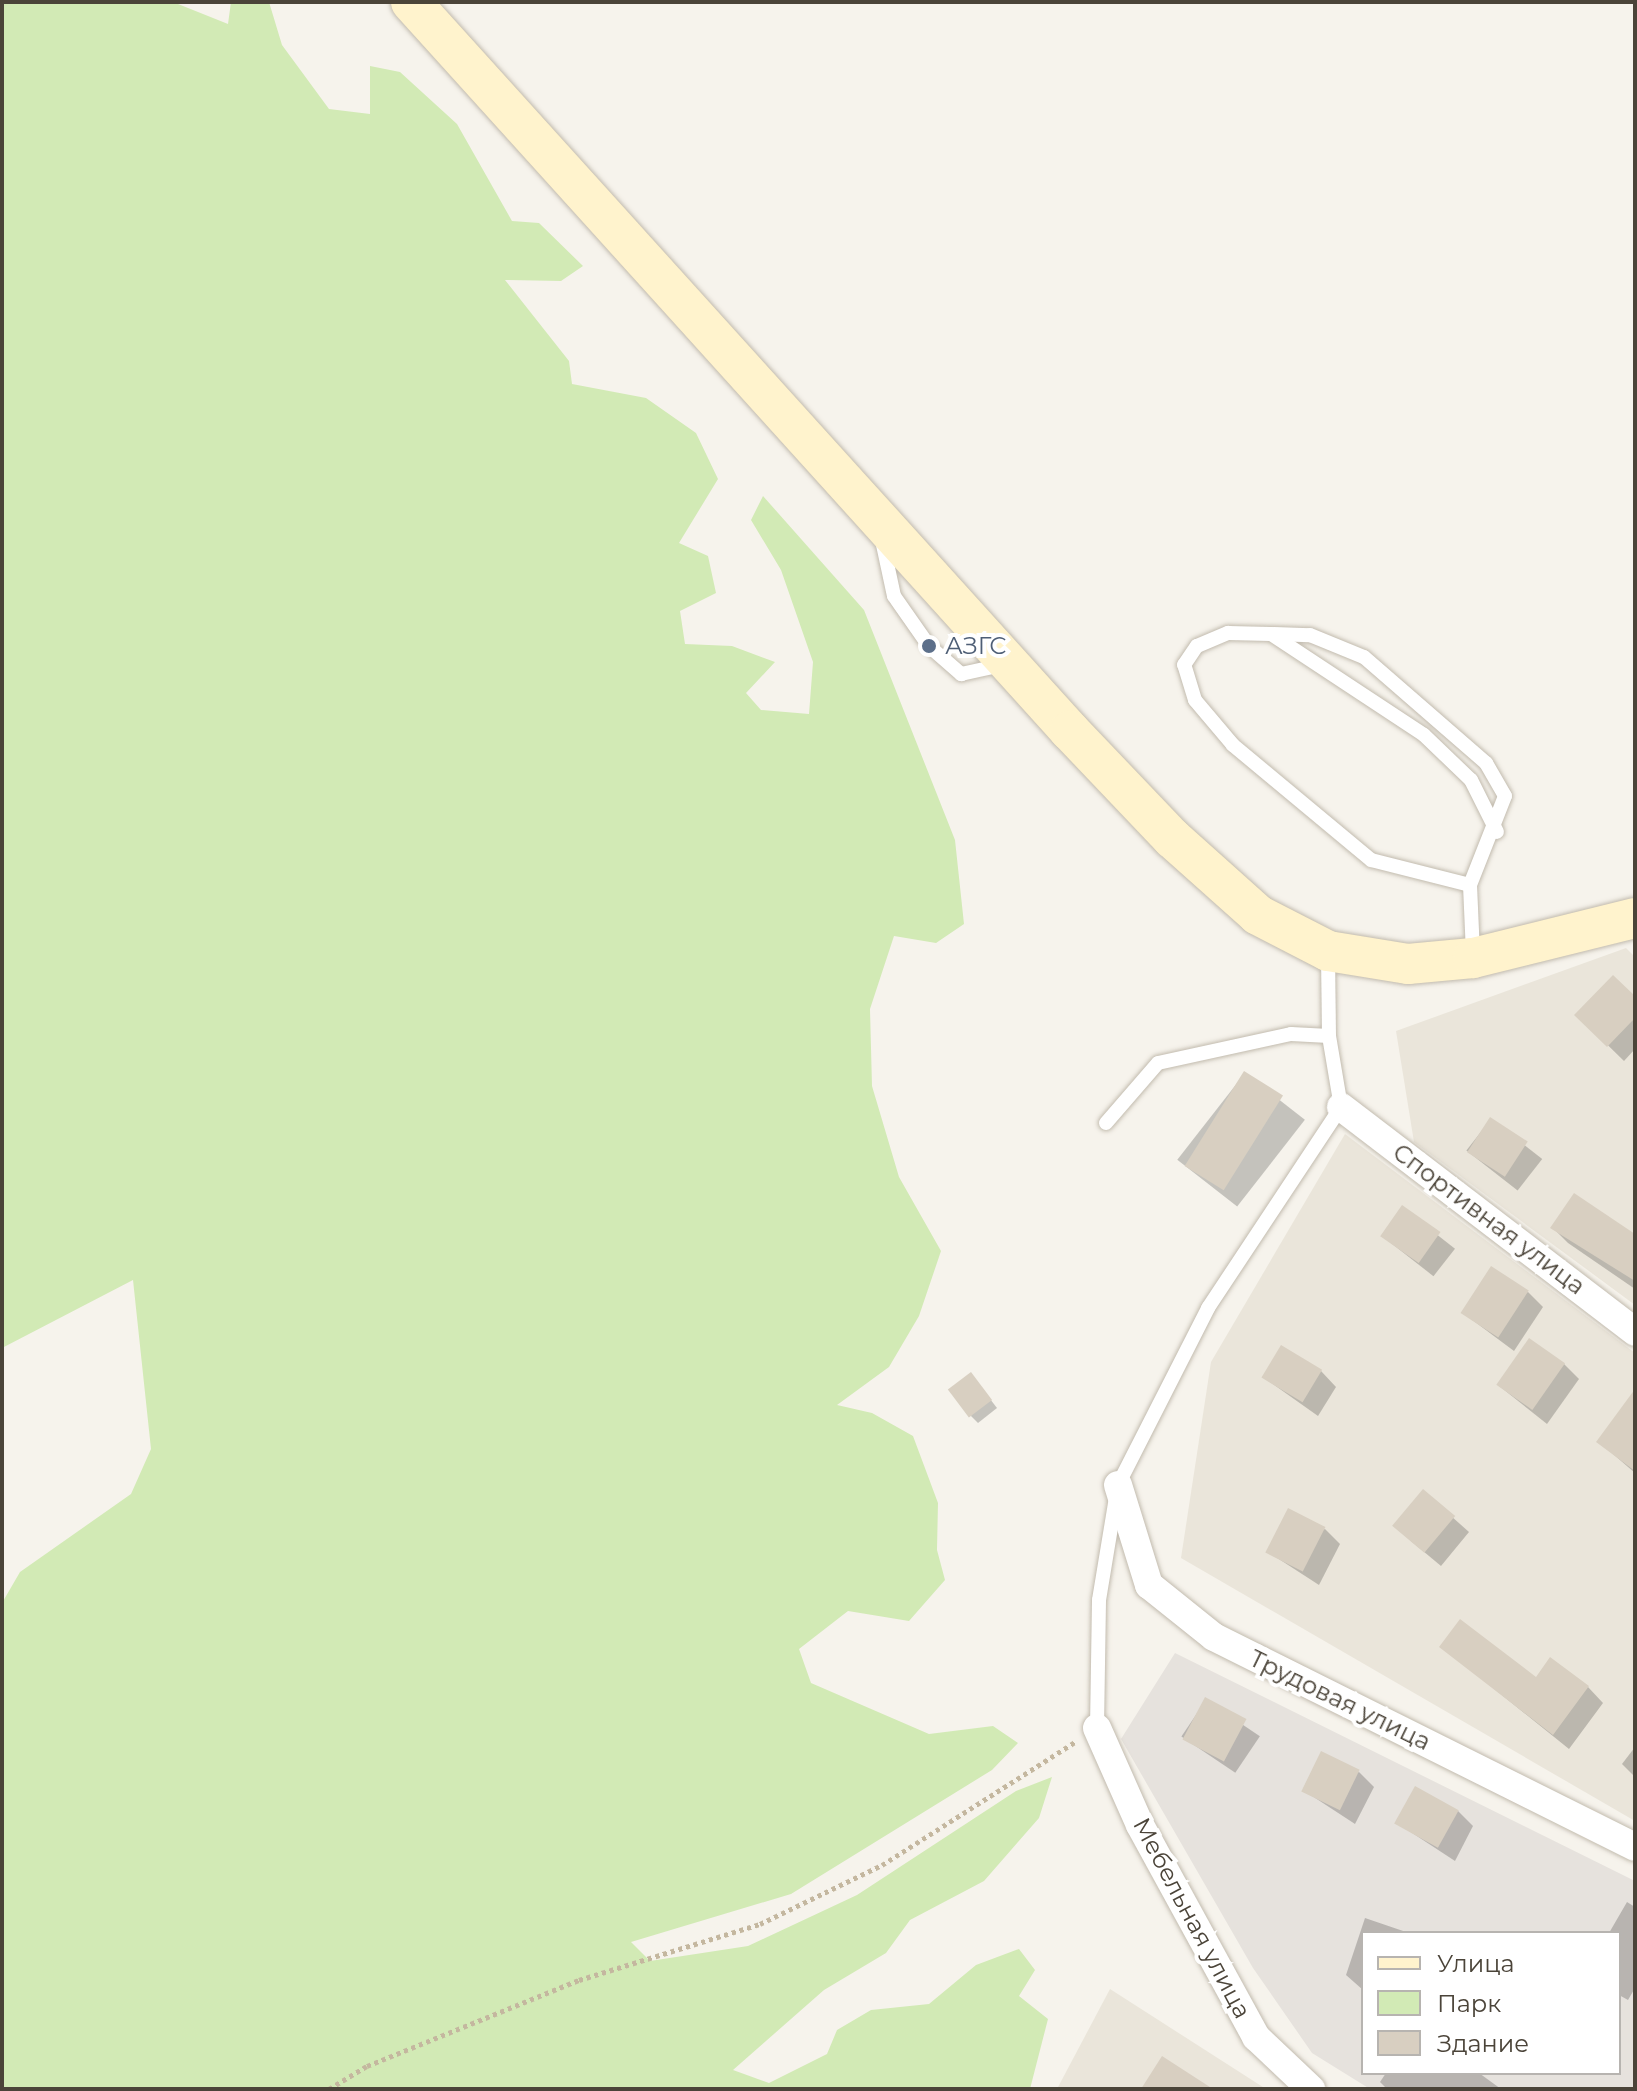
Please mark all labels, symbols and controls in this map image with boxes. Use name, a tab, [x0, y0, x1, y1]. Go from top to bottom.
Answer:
place label: АЗГС	[945, 632, 1006, 660]
marker: АЗГС	[920, 637, 938, 655]
street label: Спортивная улица	[1387, 1137, 1591, 1301]
street label: Трудовая улица	[1245, 1644, 1435, 1756]
street label: Мебельная улица	[1127, 1813, 1257, 2023]
legend	[1361, 1931, 1621, 2075]
text: Улица	[1437, 1949, 1515, 1978]
text: Парк	[1437, 1989, 1501, 2018]
text: Здание	[1437, 2029, 1529, 2058]

